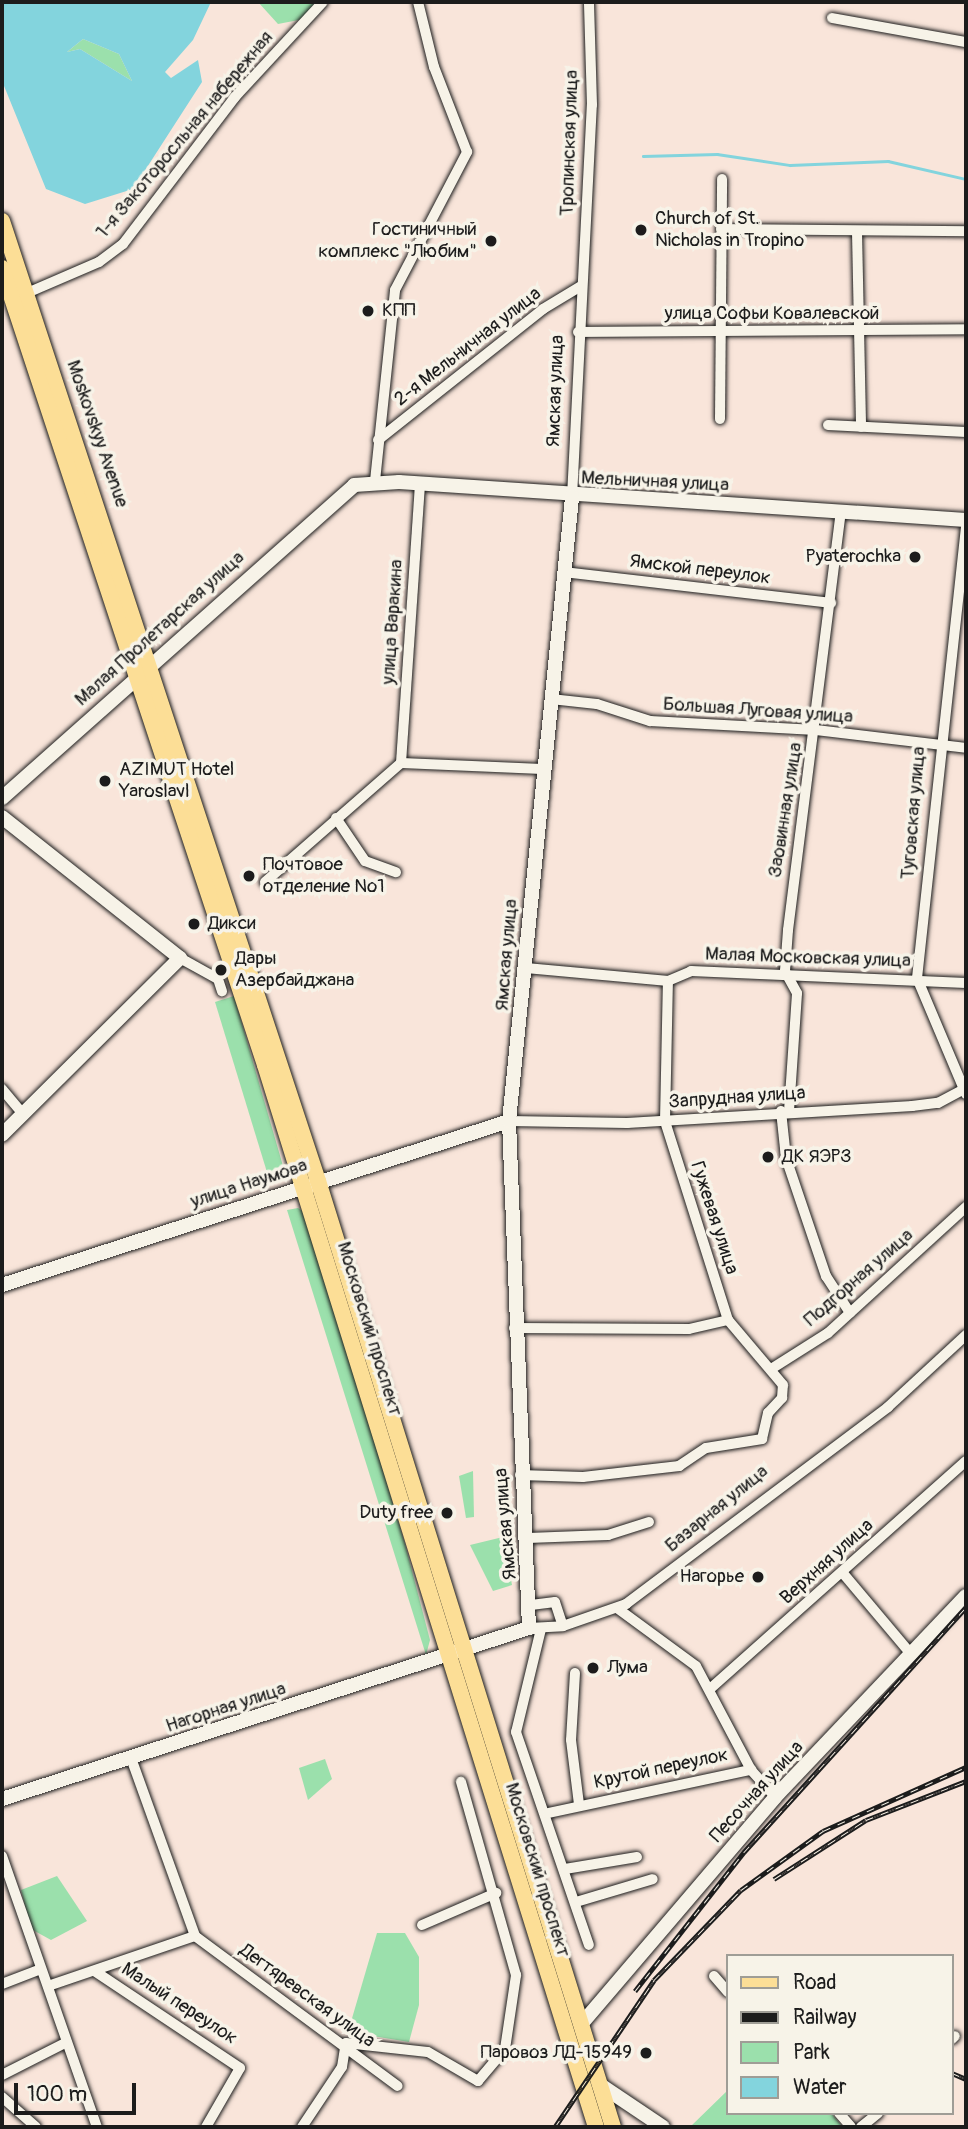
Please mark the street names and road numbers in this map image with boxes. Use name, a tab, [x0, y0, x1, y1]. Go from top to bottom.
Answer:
street label: 1-я Закоторосльная набережная	[92, 27, 278, 243]
street label: Тропинская улица	[556, 70, 584, 216]
street label: 2-я Мельничная улица	[390, 283, 546, 411]
street label: улица Софьи Ковалевской	[665, 303, 879, 325]
street label: Ямская улица	[543, 335, 569, 447]
street label: Moskovskyy Avenue	[61, 357, 133, 511]
street label: Мельничная улица	[581, 467, 729, 497]
street label: Малая Пролетарская улица	[71, 547, 249, 711]
street label: Ямской переулок	[628, 550, 772, 590]
street label: улица Варакина	[377, 559, 409, 685]
street label: Большая Луговая улица	[662, 693, 854, 729]
street label: Заовинная улица	[764, 741, 808, 879]
street label: Туговская улица	[897, 746, 931, 880]
street label: Ямская улица	[491, 898, 523, 1012]
street label: Малая Московская улица	[705, 943, 911, 973]
street label: Запрудная улица	[668, 1082, 806, 1114]
street label: улица Наумова	[188, 1154, 310, 1214]
street label: Гужевая улица	[685, 1159, 743, 1277]
street label: Подгорная улица	[800, 1224, 918, 1332]
street label: Московский проспект	[332, 1239, 406, 1419]
street label: Базарная улица	[661, 1461, 773, 1557]
street label: Ямская улица	[490, 1467, 522, 1581]
street label: Верхняя улица	[776, 1514, 878, 1610]
street label: Нагорная улица	[163, 1678, 289, 1738]
street label: Песочная улица	[705, 1736, 809, 1848]
street label: Крутой переулок	[592, 1744, 730, 1794]
street label: Московский проспект	[500, 1780, 574, 1960]
street label: Дегтяревская улица	[235, 1939, 379, 2053]
street label: Малый переулок	[117, 1958, 241, 2050]

